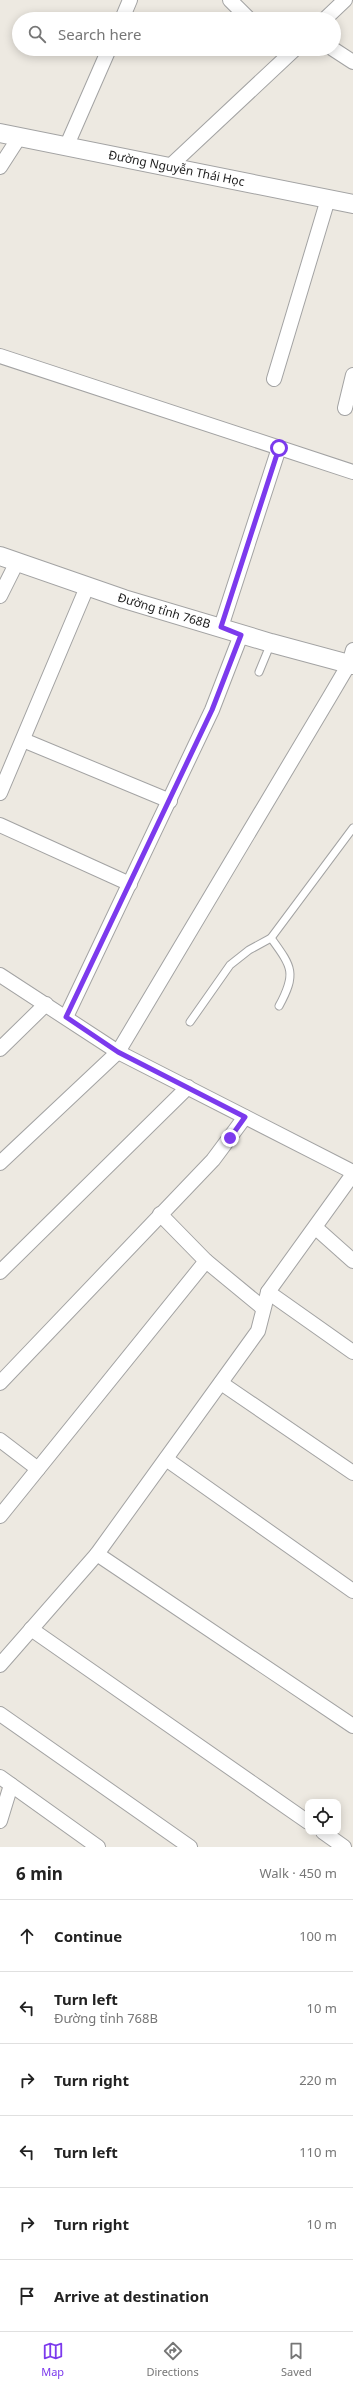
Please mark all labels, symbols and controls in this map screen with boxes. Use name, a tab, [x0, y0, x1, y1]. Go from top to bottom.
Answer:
search box	[12, 12, 341, 56]
icon: search	[26, 23, 48, 45]
text: Search here	[58, 24, 141, 44]
street label: Đường Nguyễn Thái Học	[107, 146, 246, 190]
route start	[270, 439, 288, 457]
street label: Đường tỉnh 768B	[115, 588, 213, 632]
route end	[221, 1129, 239, 1147]
map controls	[305, 1799, 341, 1835]
button: locate	[305, 1799, 341, 1835]
text: 6 min	[16, 1862, 63, 1885]
text: Walk · 450 m	[259, 1864, 337, 1882]
icon: ahead	[16, 1925, 38, 1947]
text: Continue	[54, 1926, 122, 1946]
text: 100 m	[299, 1927, 337, 1945]
text: Turn left	[54, 1989, 118, 2009]
icon: left	[16, 1997, 38, 2019]
text: 10 m	[307, 1999, 337, 2017]
text: Đường tỉnh 768B	[54, 2009, 158, 2027]
icon: right	[16, 2069, 38, 2091]
text: Turn right	[54, 2070, 129, 2090]
text: 220 m	[299, 2071, 337, 2089]
icon: left	[16, 2141, 38, 2163]
text: Turn left	[54, 2142, 118, 2162]
text: 110 m	[299, 2143, 337, 2161]
icon: right	[16, 2213, 38, 2235]
text: Turn right	[54, 2214, 129, 2234]
text: 10 m	[307, 2215, 337, 2233]
icon: arrive	[16, 2285, 38, 2307]
text: Arrive at destination	[54, 2286, 209, 2306]
tab: Map	[41, 2340, 64, 2379]
tab: Directions	[146, 2340, 199, 2379]
tab: Saved	[281, 2340, 312, 2379]

